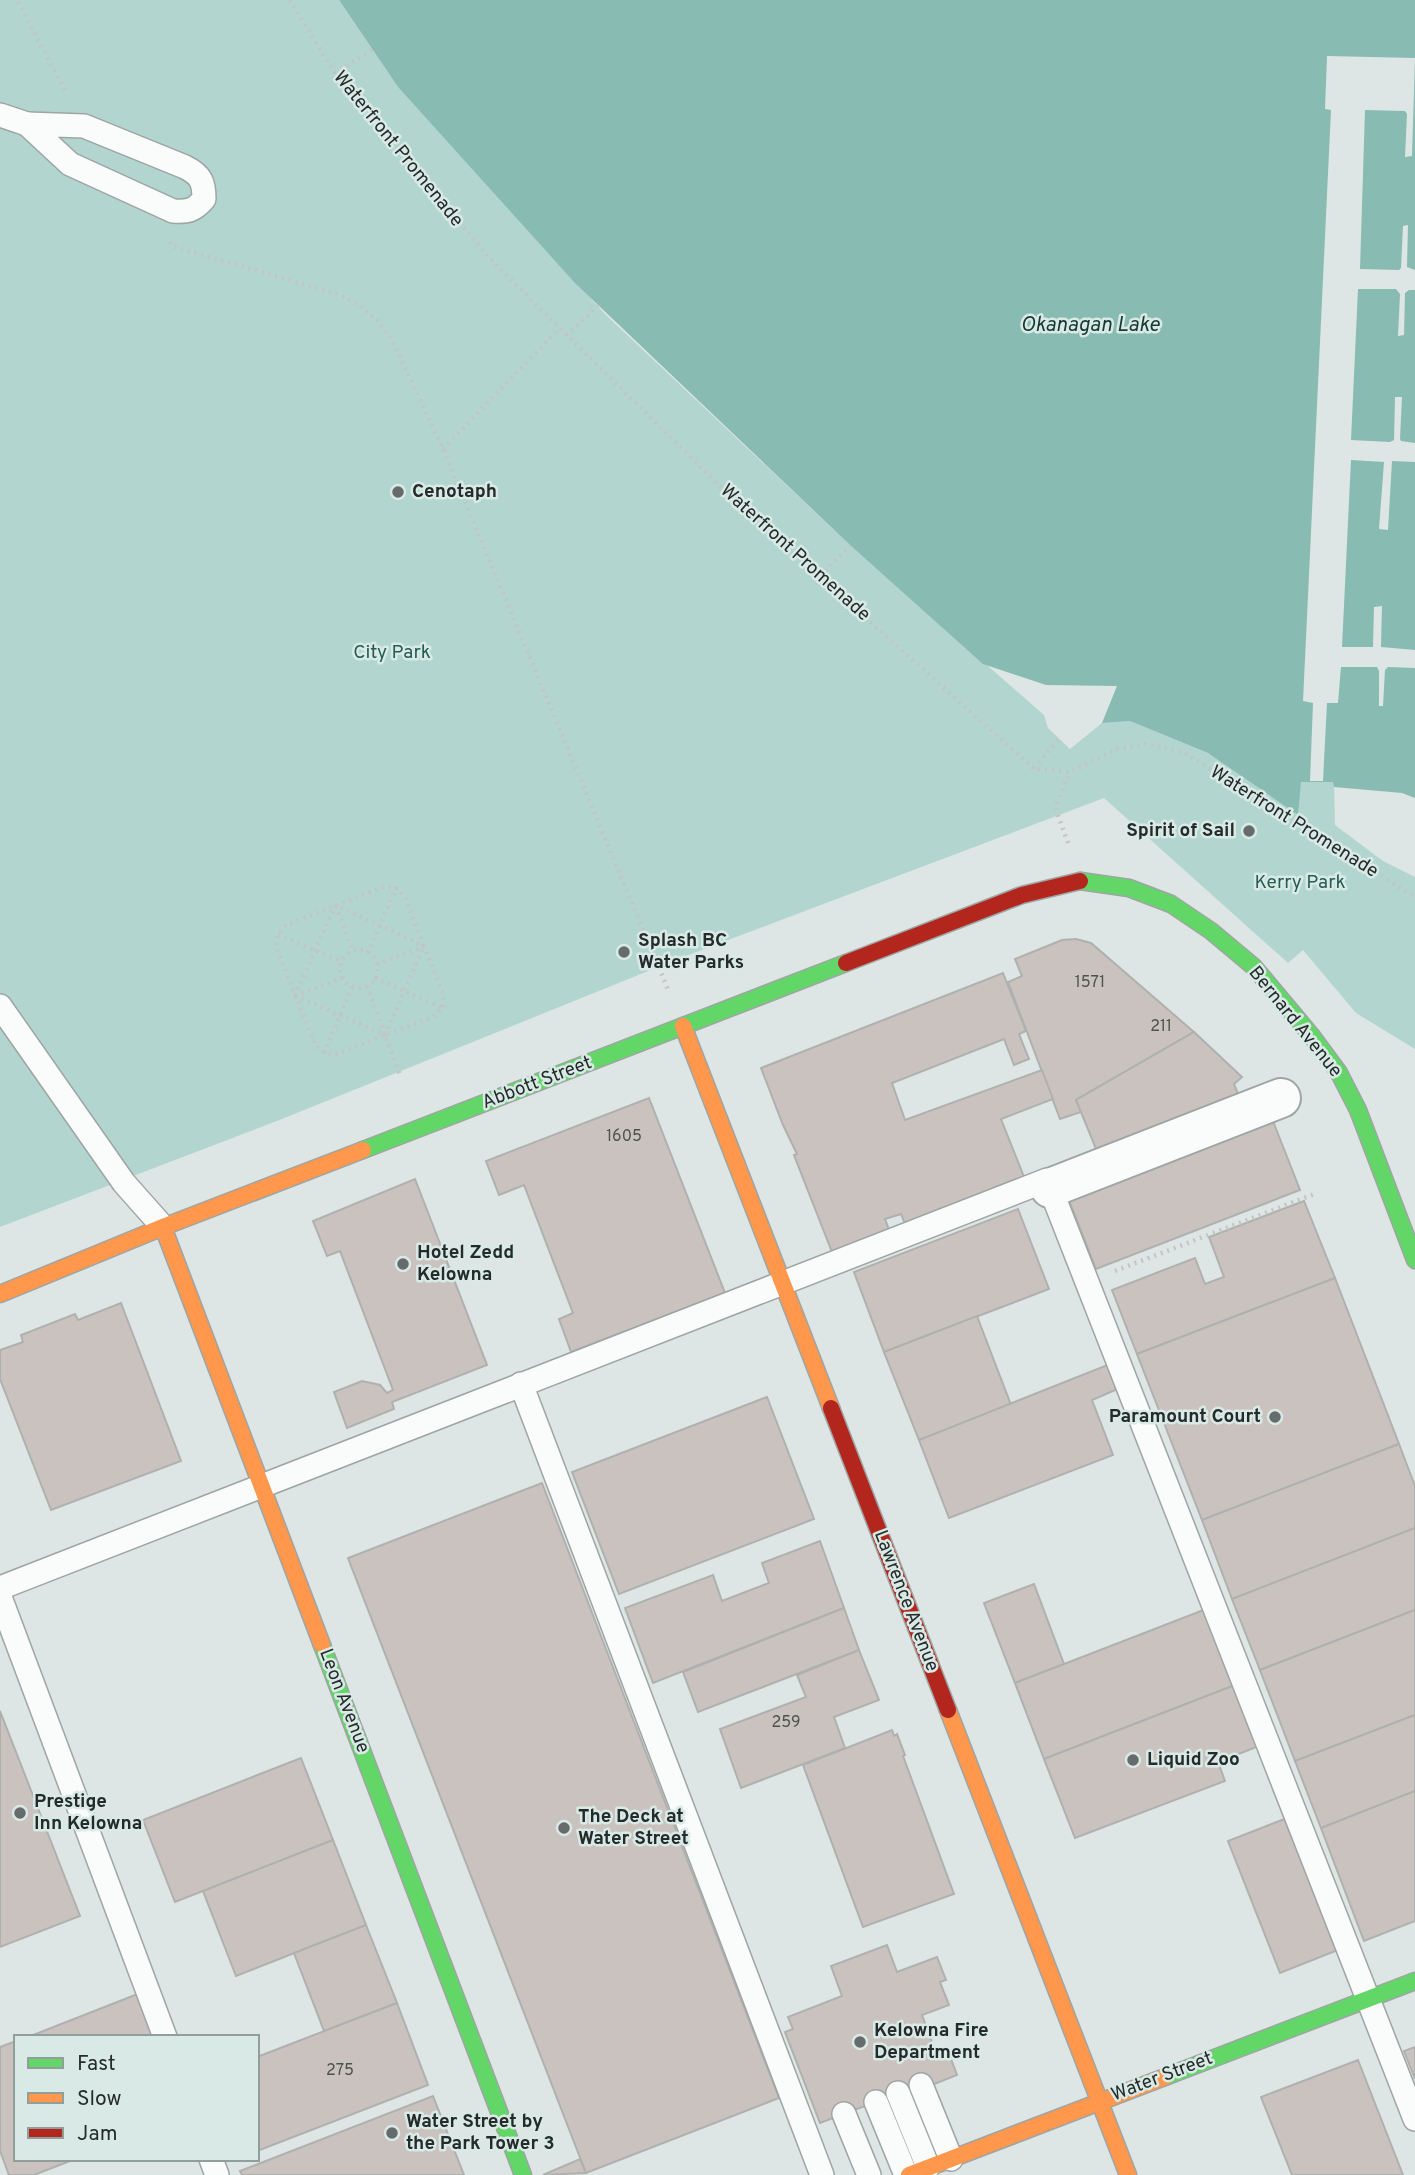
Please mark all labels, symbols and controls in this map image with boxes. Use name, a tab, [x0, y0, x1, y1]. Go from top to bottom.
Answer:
street label: Waterfront Promenade	[328, 66, 468, 232]
water label: Okanagan Lake	[1020, 312, 1161, 339]
street label: Waterfront Promenade	[715, 479, 875, 627]
place label: Cenotaph	[412, 480, 497, 504]
marker: Cenotaph	[390, 484, 406, 500]
park label: City Park	[353, 641, 431, 665]
street label: Waterfront Promenade	[1205, 760, 1383, 884]
place label: Spirit of Sail	[1126, 819, 1235, 843]
marker: Spirit of Sail	[1241, 823, 1257, 839]
park label: Kerry Park	[1254, 871, 1346, 895]
place label: Splash BC Water Parks	[638, 929, 744, 975]
marker: Splash BC Water Parks	[616, 944, 632, 960]
street label: Bernard Avenue	[1243, 962, 1347, 1082]
house number: 1571	[1075, 973, 1105, 993]
house number: 211	[1150, 1017, 1172, 1037]
street label: Abbott Street	[479, 1051, 595, 1115]
house number: 1605	[606, 1127, 642, 1147]
place label: Hotel Zedd Kelowna	[417, 1241, 514, 1287]
marker: Hotel Zedd Kelowna	[395, 1256, 411, 1272]
place label: Paramount Court	[1109, 1405, 1261, 1429]
marker: Paramount Court	[1267, 1409, 1283, 1425]
street label: Lawrence Avenue	[868, 1527, 944, 1675]
street label: Leon Avenue	[313, 1646, 375, 1756]
house number: 259	[771, 1713, 801, 1733]
place label: Liquid Zoo	[1147, 1748, 1240, 1772]
marker: Liquid Zoo	[1125, 1752, 1141, 1768]
place label: Prestige Inn Kelowna	[34, 1790, 142, 1836]
marker: Prestige Inn Kelowna	[12, 1805, 28, 1821]
place label: The Deck at Water Street	[578, 1805, 689, 1851]
marker: The Deck at Water Street	[556, 1820, 572, 1836]
place label: Kelowna Fire Department	[874, 2019, 988, 2065]
marker: Kelowna Fire Department	[852, 2034, 868, 2050]
legend	[14, 2035, 259, 2161]
street label: Water Street	[1108, 2047, 1216, 2107]
text: Fast	[77, 2051, 116, 2078]
house number: 275	[326, 2061, 354, 2081]
text: Slow	[77, 2086, 122, 2113]
place label: Water Street by the Park Tower 3	[406, 2110, 555, 2156]
text: Jam	[77, 2121, 118, 2148]
marker: Water Street by the Park Tower 3	[384, 2125, 400, 2141]

